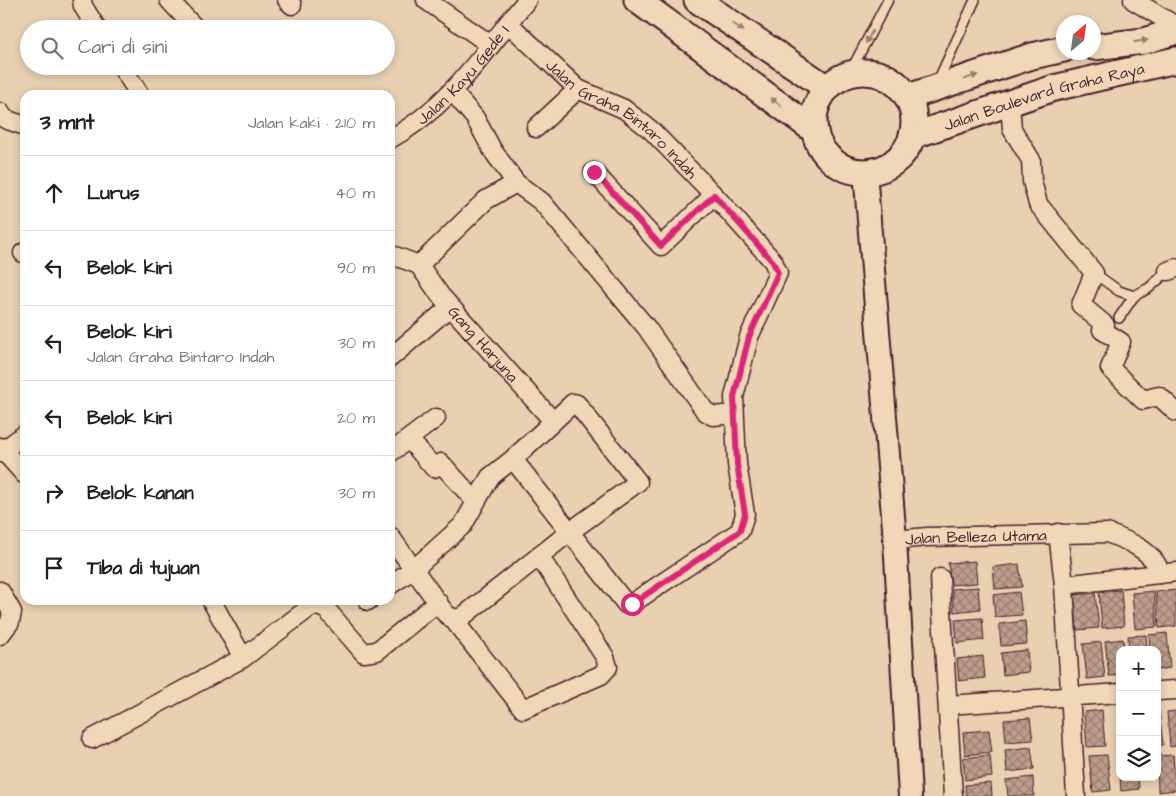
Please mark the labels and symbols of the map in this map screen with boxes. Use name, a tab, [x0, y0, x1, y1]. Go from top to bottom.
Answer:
north arrow	[1056, 15, 1101, 60]
street label: Jalan Kayu Gede I	[412, 21, 515, 130]
one-way arrow	[731, 22, 744, 32]
one-way arrow	[865, 30, 873, 44]
one-way arrow	[1133, 37, 1149, 45]
street label: Jalan Graha Bintaro Indah	[541, 54, 702, 184]
street label: Jalan Boulevard Graha Raya	[941, 58, 1147, 137]
one-way arrow	[963, 72, 978, 80]
one-way arrow	[769, 97, 783, 107]
route end	[583, 161, 606, 184]
street label: Gang Harjuna	[443, 301, 523, 387]
street label: Jalan Belleza Utama	[904, 524, 1047, 551]
route start	[621, 593, 644, 616]

